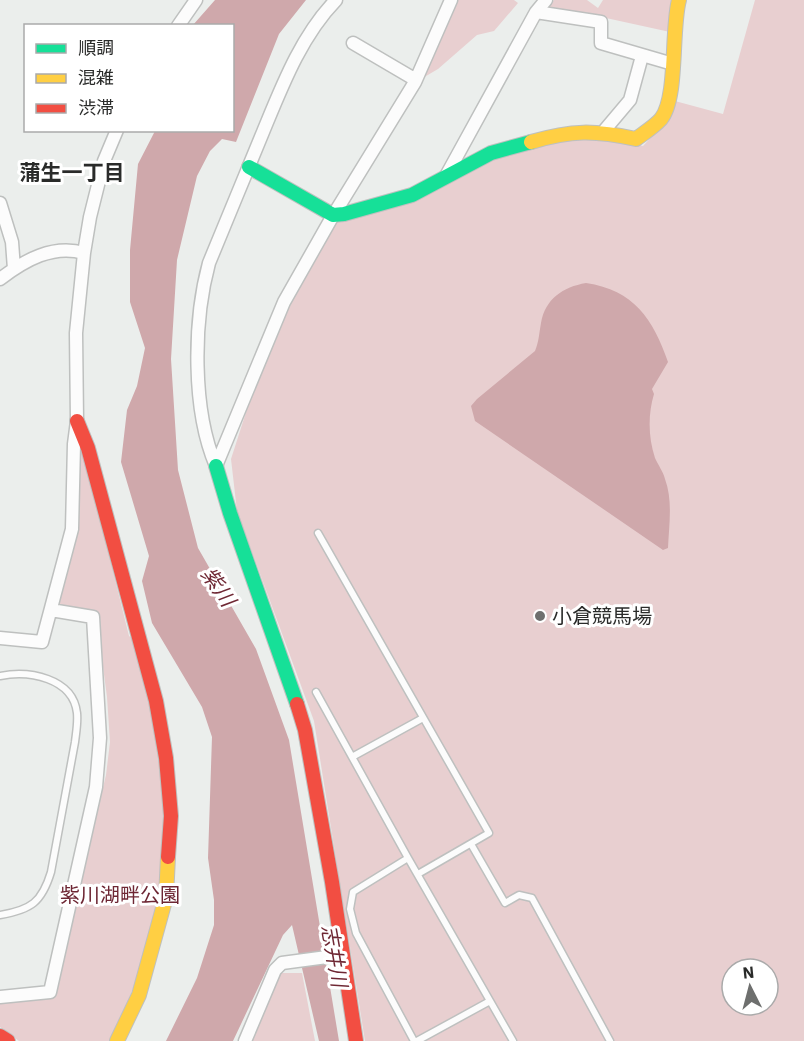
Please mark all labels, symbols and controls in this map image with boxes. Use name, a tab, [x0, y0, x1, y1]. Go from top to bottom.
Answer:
legend	[24, 24, 234, 132]
text: 順調	[78, 36, 114, 59]
text: 混雑	[78, 66, 114, 89]
text: 渋滞	[78, 96, 114, 119]
district label: 蒲生一丁目	[20, 158, 125, 186]
water label: 紫川	[195, 561, 243, 613]
place label: 小倉競馬場	[552, 602, 652, 629]
marker: 小倉競馬場	[533, 609, 547, 623]
park label: 紫川湖畔公園	[60, 881, 180, 908]
water label: 志井川	[316, 922, 355, 991]
north arrow	[720, 957, 780, 1017]
text: N	[742, 962, 755, 983]

